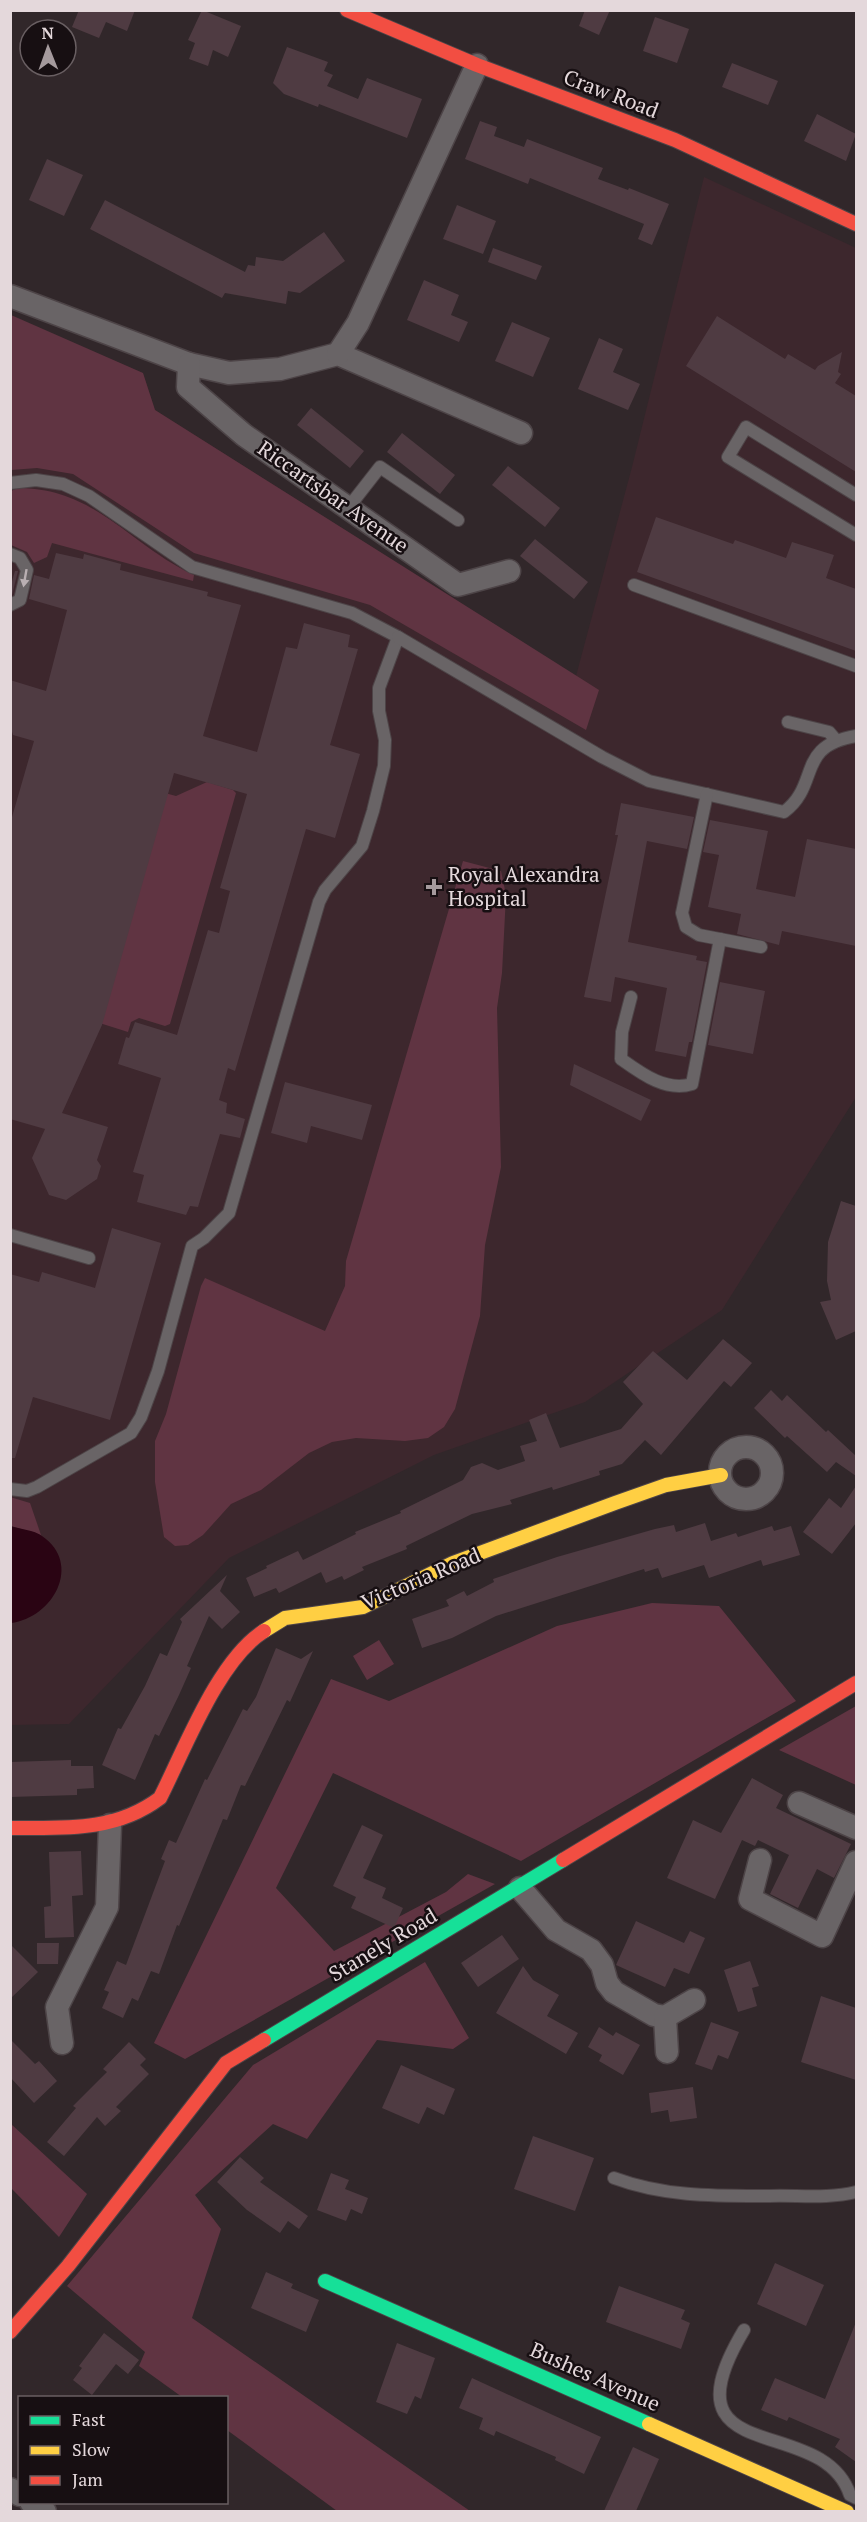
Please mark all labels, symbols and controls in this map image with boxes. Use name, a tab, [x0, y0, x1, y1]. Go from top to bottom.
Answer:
north arrow	[18, 18, 78, 78]
text: N	[41, 22, 54, 44]
street label: Craw Road	[560, 62, 663, 124]
street label: Riccartsbar Avenue	[253, 434, 415, 559]
one-way arrow	[20, 569, 29, 588]
place label: Royal Alexandra Hospital	[448, 860, 600, 912]
marker: Royal Alexandra Hospital	[425, 878, 443, 896]
street label: Victoria Road	[357, 1540, 485, 1616]
street label: Stanely Road	[323, 1901, 442, 1987]
street label: Bushes Avenue	[526, 2335, 665, 2417]
legend	[18, 2396, 228, 2504]
text: Fast	[72, 2407, 106, 2431]
text: Slow	[72, 2437, 111, 2461]
text: Jam	[72, 2467, 103, 2491]

